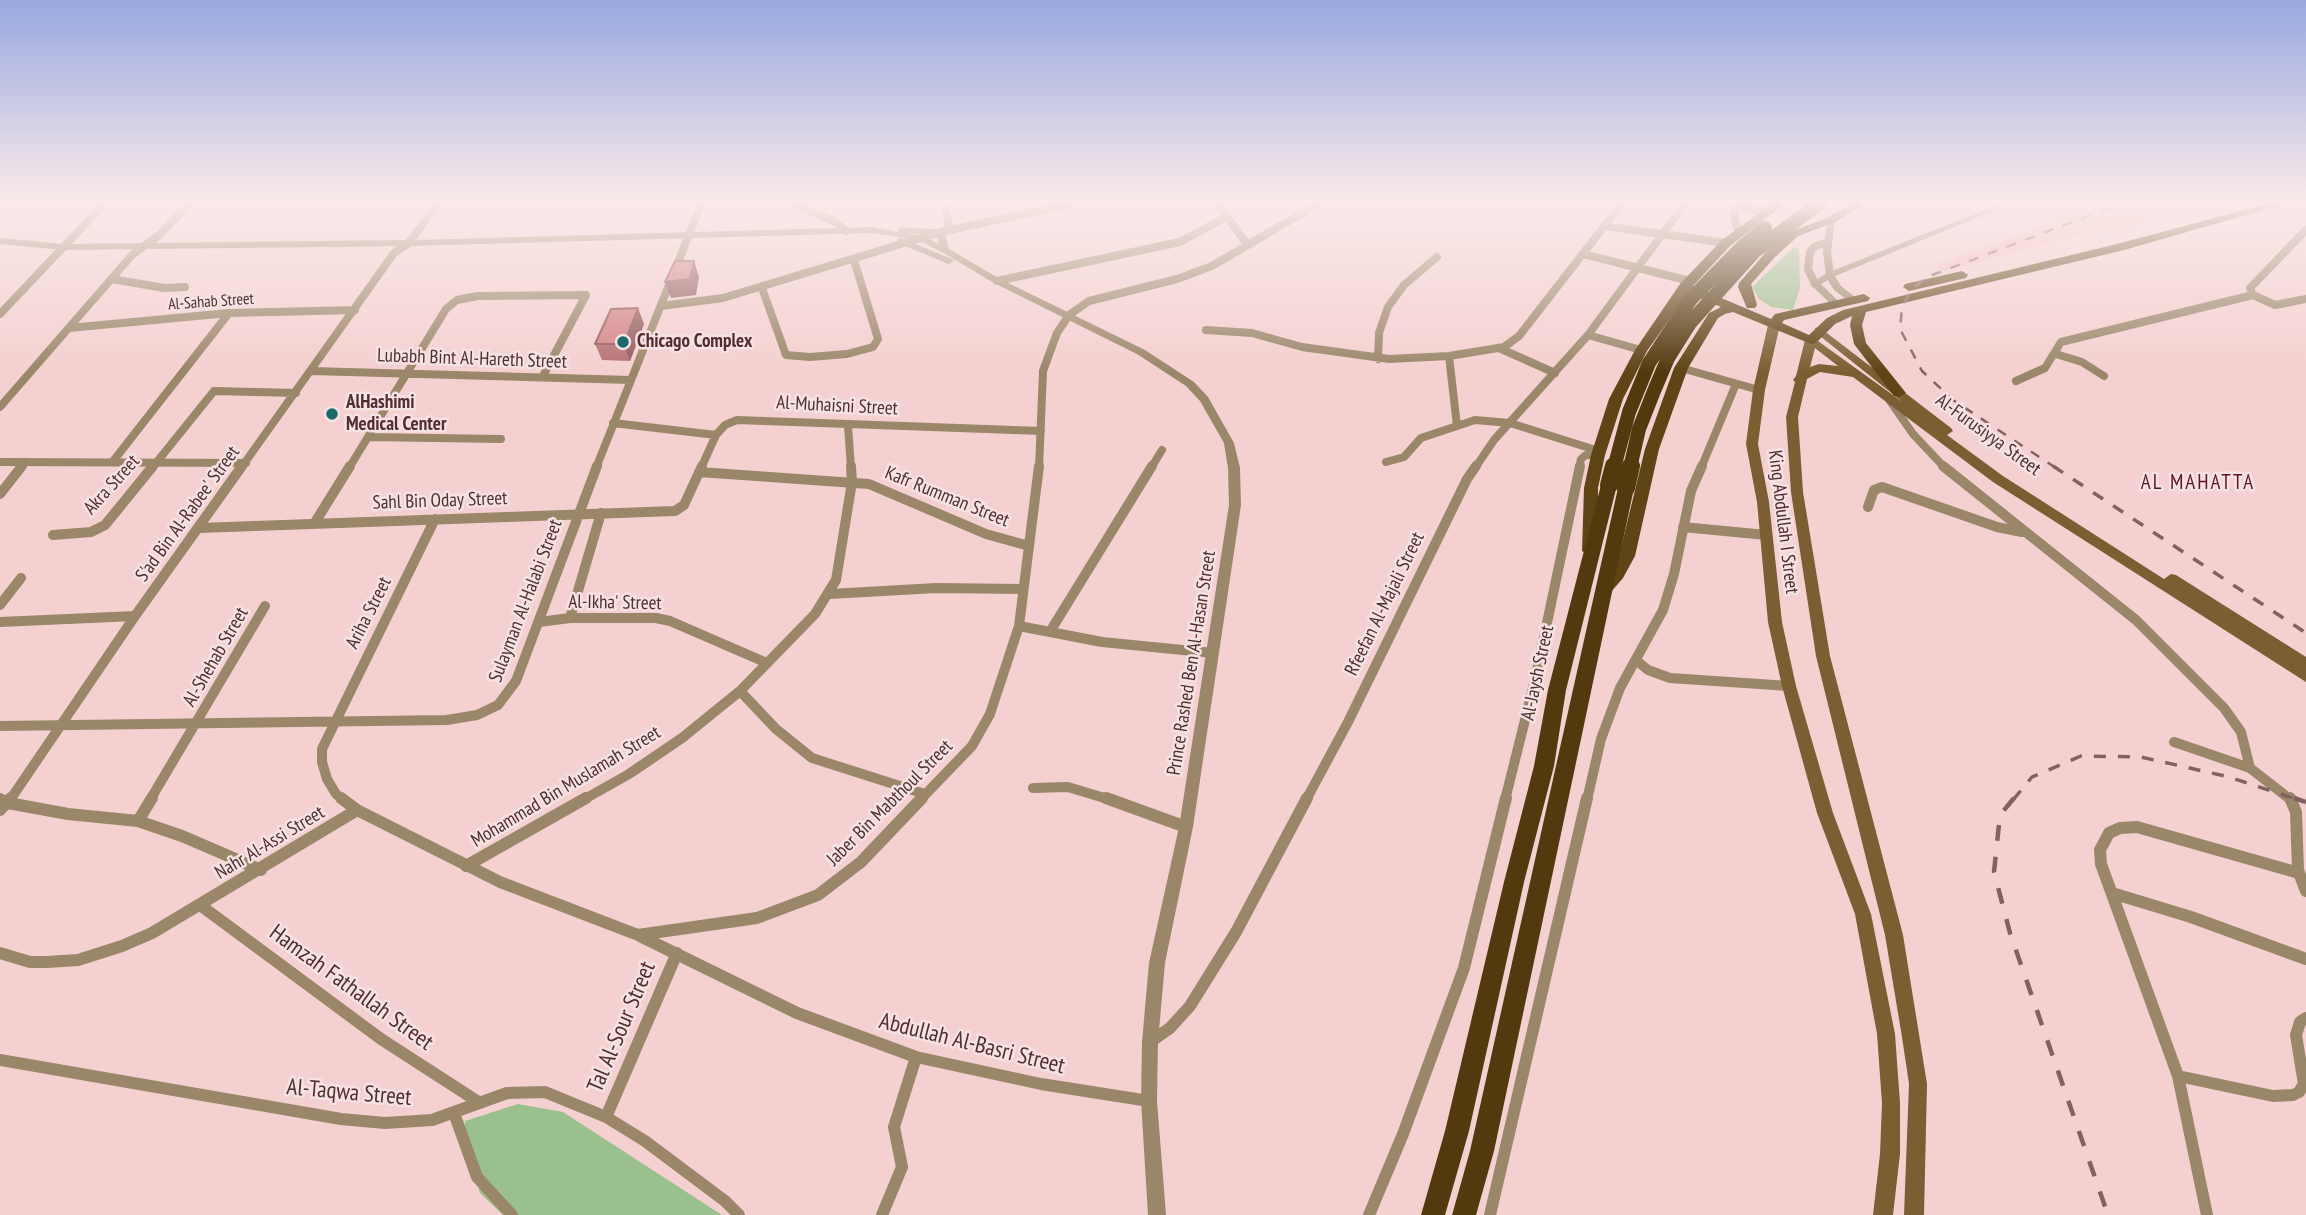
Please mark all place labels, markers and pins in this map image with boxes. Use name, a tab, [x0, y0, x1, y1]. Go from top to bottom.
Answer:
place label: Chicago Complex	[637, 331, 752, 353]
marker: Chicago Complex	[615, 334, 631, 350]
place label: AlHashimi Medical Center	[346, 392, 447, 436]
marker: AlHashimi Medical Center	[324, 406, 340, 422]

